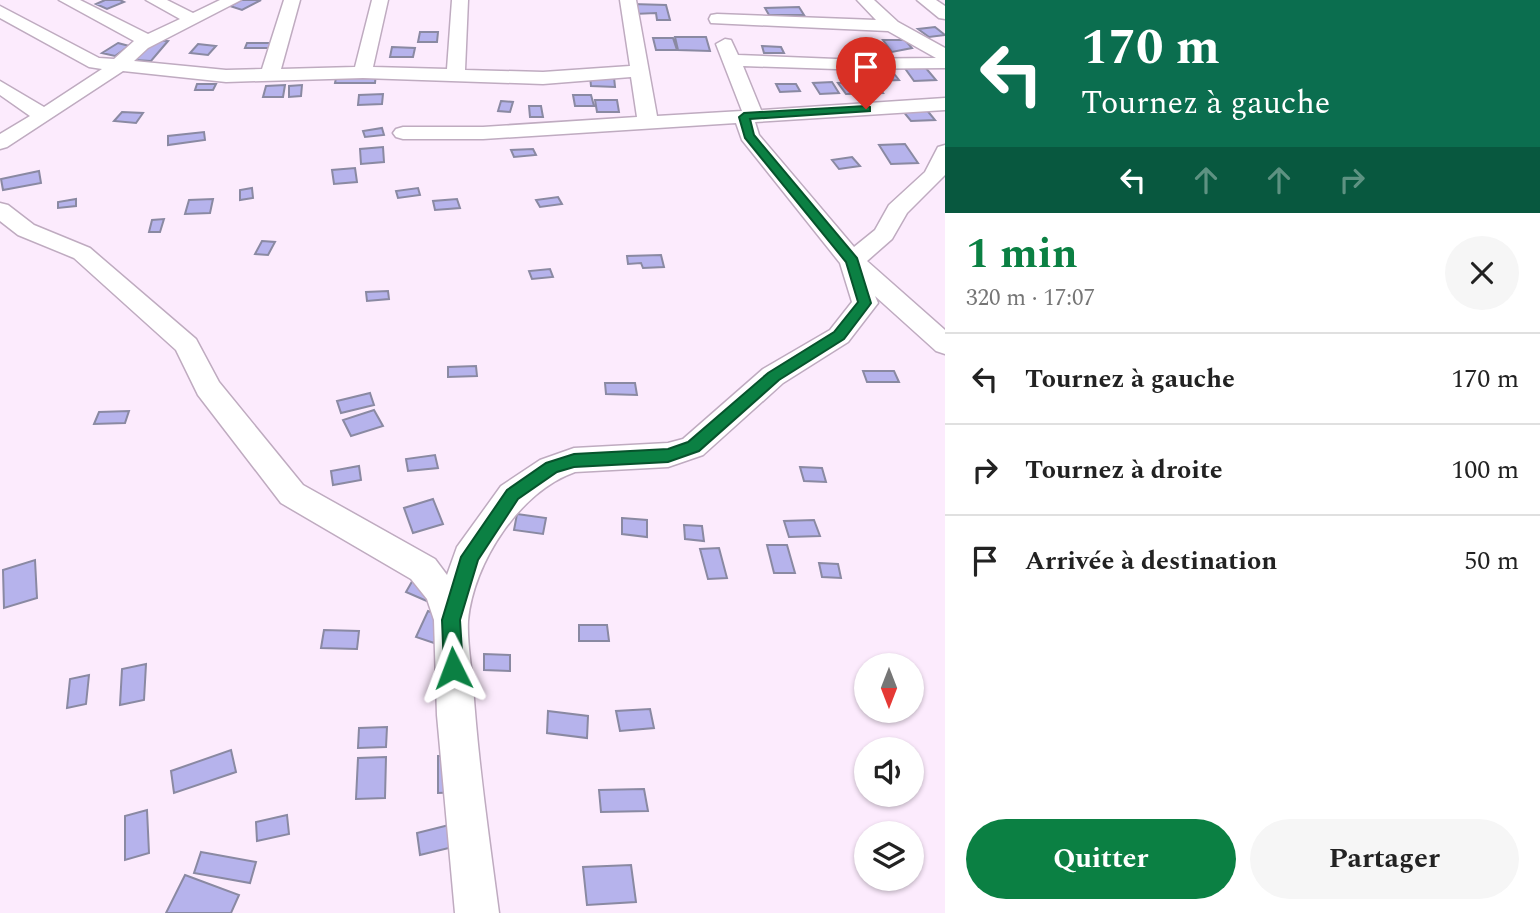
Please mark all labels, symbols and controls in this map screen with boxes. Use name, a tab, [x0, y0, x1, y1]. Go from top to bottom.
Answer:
text: 170 m	[1081, 11, 1220, 86]
icon: left	[966, 28, 1057, 119]
pin	[836, 37, 896, 109]
icon: arrive	[847, 48, 885, 86]
text: Tournez à gauche	[1081, 79, 1330, 128]
icon: left	[1114, 161, 1152, 199]
icon: ahead	[1187, 161, 1225, 199]
icon: ahead	[1260, 161, 1298, 199]
icon: right	[1333, 161, 1371, 199]
text: 1 min	[966, 223, 1078, 286]
button: close	[1445, 236, 1519, 310]
text: 320 m · 17:07	[966, 281, 1095, 316]
text: Tournez à gauche	[1025, 359, 1235, 399]
text: 170 m	[1451, 359, 1519, 399]
icon: left	[966, 360, 1004, 398]
text: Tournez à droite	[1025, 450, 1223, 490]
text: 100 m	[1451, 450, 1519, 490]
icon: right	[966, 451, 1004, 489]
text: Arrivée à destination	[1025, 541, 1277, 581]
text: 50 m	[1464, 541, 1519, 581]
icon: arrive	[966, 542, 1004, 580]
position arrow	[416, 631, 490, 705]
north arrow	[854, 653, 924, 723]
map controls	[854, 653, 924, 891]
button: sound	[854, 737, 924, 807]
button: Quitter	[966, 819, 1236, 899]
button: Partager	[1250, 819, 1519, 899]
button: layers	[854, 821, 924, 891]

